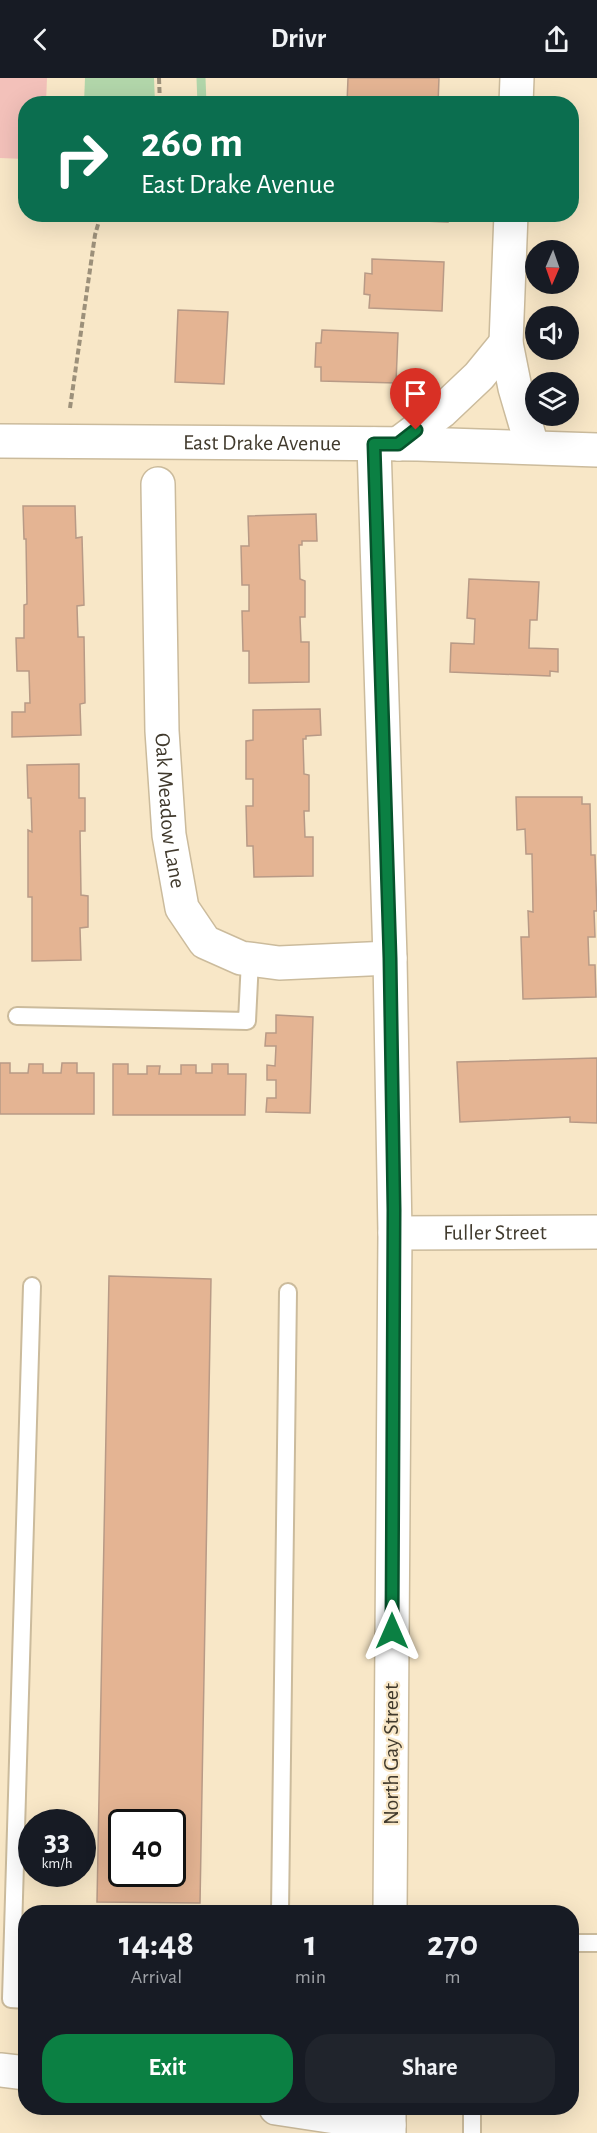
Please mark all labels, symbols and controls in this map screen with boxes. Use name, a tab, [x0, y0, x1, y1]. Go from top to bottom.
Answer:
icon: back	[24, 23, 57, 56]
icon: share	[540, 23, 573, 56]
text: Drivr	[271, 25, 326, 52]
icon: right	[42, 120, 120, 198]
text: 260 m	[141, 122, 243, 164]
text: East Drake Avenue	[141, 171, 335, 198]
north arrow	[525, 240, 579, 294]
map controls	[525, 240, 579, 426]
button: sound	[525, 306, 579, 360]
pin	[390, 368, 441, 430]
button: layers	[525, 372, 579, 426]
icon: arrive	[399, 377, 432, 410]
street label: East Drake Avenue	[183, 431, 341, 454]
street label: Oak Meadow Lane	[151, 732, 189, 890]
street label: Fuller Street	[443, 1221, 547, 1244]
position arrow	[360, 1599, 424, 1663]
street label: North Gay Street	[380, 1683, 402, 1825]
speed limit sign: 40	[108, 1809, 186, 1887]
text: 33	[44, 1826, 70, 1856]
text: km/h	[42, 1856, 72, 1871]
text: 14:48	[119, 1926, 194, 1962]
text: 1	[304, 1926, 317, 1962]
text: 270	[427, 1926, 478, 1962]
text: Arrival	[131, 1967, 182, 1987]
text: min	[295, 1967, 326, 1987]
text: m	[445, 1967, 461, 1987]
button: Exit	[42, 2034, 293, 2103]
button: Share	[305, 2034, 555, 2103]

